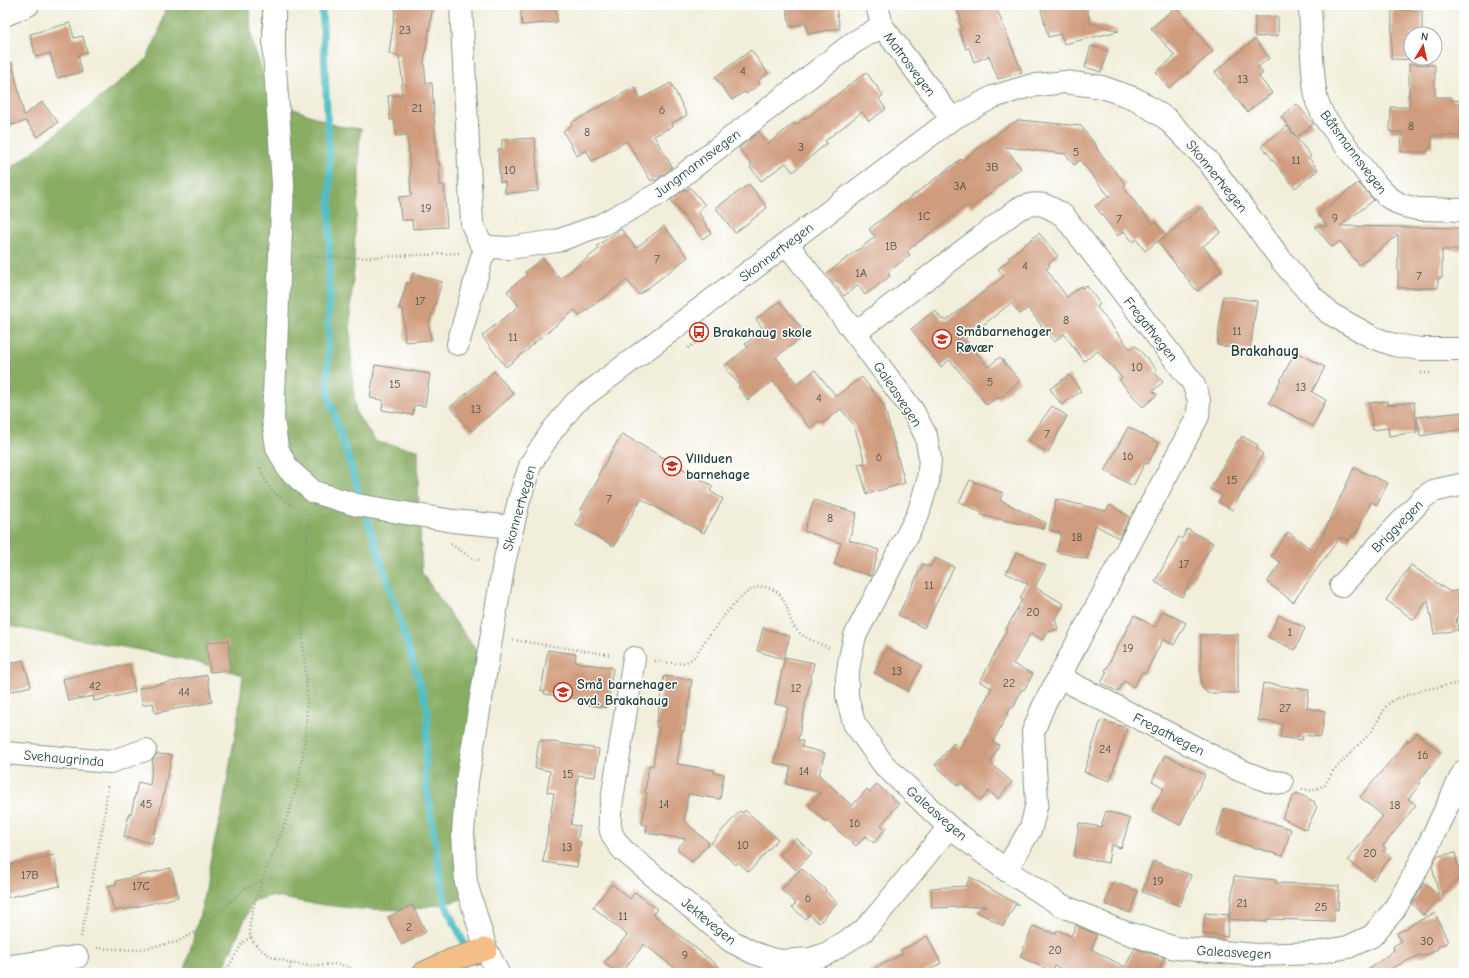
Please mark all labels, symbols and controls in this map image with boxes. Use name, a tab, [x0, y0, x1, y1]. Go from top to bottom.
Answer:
house number: 23	[399, 23, 411, 37]
north arrow	[1403, 26, 1443, 66]
street label: Matrosvegen	[880, 29, 939, 100]
text: N	[1420, 30, 1429, 44]
house number: 2	[975, 32, 981, 46]
house number: 4	[740, 64, 746, 78]
house number: 13	[1238, 72, 1248, 86]
house number: 21	[411, 101, 423, 115]
house number: 6	[659, 103, 665, 117]
street label: Båtsmannsvegen	[1317, 107, 1391, 198]
house number: 8	[1408, 119, 1414, 133]
house number: 8	[584, 125, 590, 139]
street label: Jungmannsvegen	[651, 125, 744, 201]
street label: Skonnertvegen	[1182, 137, 1251, 216]
house number: 3	[798, 140, 804, 154]
house number: 5	[1073, 145, 1079, 159]
house number: 11	[1291, 153, 1301, 167]
house number: 3B	[985, 160, 999, 174]
house number: 10	[504, 163, 516, 177]
house number: 3A	[953, 179, 967, 193]
house number: 19	[420, 201, 432, 215]
house number: 1C	[918, 209, 930, 223]
house number: 9	[1332, 211, 1338, 225]
house number: 7	[1116, 212, 1122, 226]
street label: Skonnertvegen	[736, 219, 817, 286]
house number: 1B	[885, 239, 897, 253]
house number: 7	[654, 252, 660, 266]
house number: 4	[1022, 259, 1028, 273]
house number: 1A	[855, 266, 867, 280]
house number: 7	[1416, 269, 1422, 283]
street label: Fregattvegen	[1120, 293, 1181, 365]
house number: 17	[415, 294, 426, 308]
house number: 8	[1063, 313, 1069, 327]
bus stop icon: Brakahaug skole	[688, 321, 710, 343]
place label: Småbarnehager Røvær	[956, 323, 1052, 356]
place label: Brakahaug skole	[713, 324, 812, 341]
house number: 11	[1232, 324, 1242, 338]
school or university icon: Småbarnehager Røvær	[931, 328, 953, 350]
house number: 11	[508, 330, 518, 344]
district label: Brakahaug	[1231, 342, 1299, 360]
street label: Galeasvegen	[870, 358, 926, 430]
house number: 10	[1131, 360, 1143, 374]
house number: 5	[987, 375, 993, 389]
house number: 15	[389, 377, 401, 391]
house number: 13	[1296, 380, 1306, 394]
house number: 4	[816, 391, 822, 405]
house number: 13	[471, 402, 481, 416]
house number: 7	[1044, 427, 1050, 441]
house number: 16	[1122, 449, 1134, 463]
place label: Villduen barnehage	[686, 450, 750, 483]
house number: 6	[876, 450, 882, 464]
school or university icon: Villduen barnehage	[661, 455, 683, 477]
street label: Skonnertvegen	[499, 463, 540, 553]
house number: 15	[1226, 473, 1238, 487]
house number: 7	[606, 492, 612, 506]
street label: Briggvegen	[1368, 496, 1427, 556]
house number: 8	[827, 511, 833, 525]
house number: 18	[1072, 530, 1082, 544]
house number: 17	[1179, 557, 1190, 571]
house number: 11	[924, 578, 934, 592]
house number: 20	[1026, 605, 1040, 619]
house number: 1	[1288, 625, 1293, 639]
house number: 19	[1122, 641, 1134, 655]
house number: 13	[892, 664, 902, 678]
place label: Små barnehager avd. Brakahaug	[577, 676, 678, 709]
house number: 22	[1003, 676, 1015, 690]
house number: 42	[89, 679, 101, 693]
school or university icon: Små barnehager avd. Brakahaug	[552, 681, 574, 703]
house number: 12	[790, 681, 802, 695]
house number: 44	[178, 685, 190, 699]
house number: 27	[1279, 701, 1291, 715]
street label: Fregattvegen	[1130, 709, 1207, 760]
house number: 24	[1099, 742, 1111, 756]
street label: Svehaugrinda	[23, 747, 105, 770]
house number: 16	[1417, 748, 1429, 762]
house number: 14	[799, 764, 809, 778]
house number: 15	[562, 767, 574, 781]
street label: Galeasvegen	[903, 782, 971, 844]
house number: 45	[140, 797, 152, 811]
house number: 14	[659, 797, 669, 811]
house number: 18	[1390, 798, 1400, 812]
house number: 16	[849, 816, 861, 830]
house number: 10	[737, 838, 749, 852]
house number: 13	[562, 840, 572, 854]
house number: 20	[1363, 846, 1377, 860]
house number: 17B	[21, 868, 39, 882]
house number: 19	[1152, 874, 1164, 888]
house number: 17C	[132, 879, 150, 893]
house number: 6	[805, 891, 811, 905]
street label: Jektevegen	[678, 894, 740, 949]
house number: 21	[1236, 896, 1248, 910]
house number: 25	[1315, 900, 1327, 914]
house number: 11	[618, 909, 628, 923]
house number: 2	[406, 920, 412, 934]
house number: 30	[1420, 934, 1434, 948]
street label: Galeasvegen	[1196, 942, 1272, 963]
house number: 20	[1048, 943, 1062, 957]
house number: 9	[682, 948, 688, 962]

